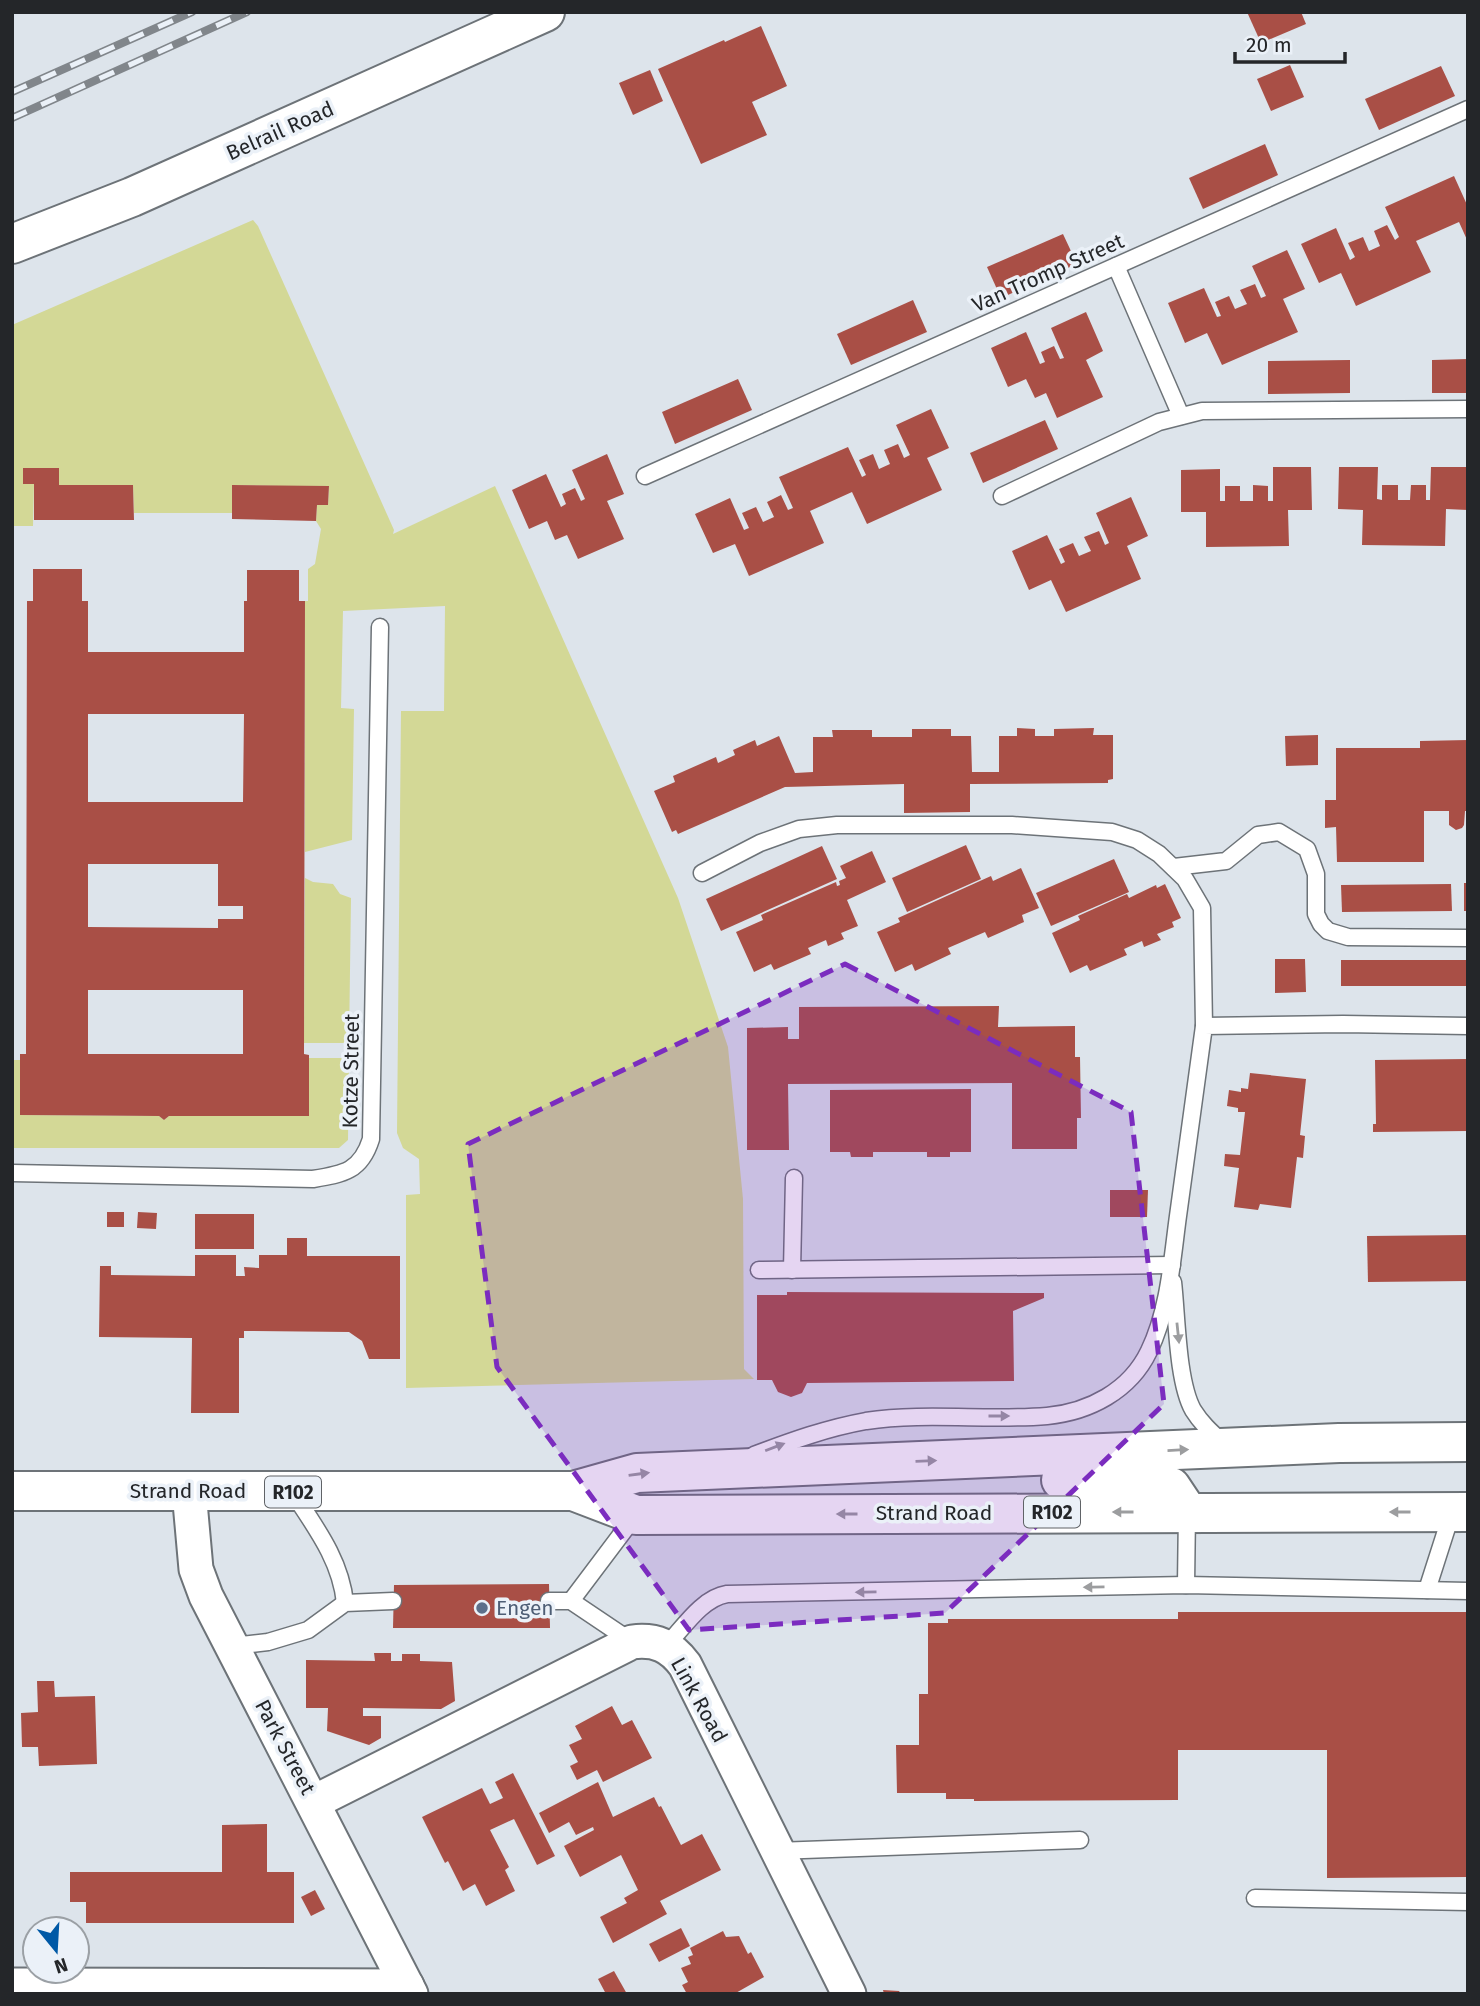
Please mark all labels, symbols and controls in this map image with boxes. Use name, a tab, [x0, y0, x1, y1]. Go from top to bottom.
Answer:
scale bar	[1235, 21, 1345, 65]
text: 20 m	[1246, 32, 1292, 58]
street label: Belrail Road	[222, 96, 338, 166]
street label: Van Tromp Street	[968, 228, 1128, 318]
street label: Kotze Street	[337, 1013, 365, 1129]
one-way arrow	[1173, 1322, 1184, 1344]
one-way arrow	[988, 1410, 1010, 1422]
one-way arrow	[765, 1441, 786, 1452]
one-way arrow	[1167, 1444, 1189, 1455]
one-way arrow	[915, 1456, 937, 1467]
one-way arrow	[628, 1469, 650, 1480]
road number: R102	[265, 1476, 321, 1508]
street label: Strand Road	[130, 1478, 246, 1504]
road number: R102	[1024, 1496, 1080, 1528]
street label: Strand Road	[876, 1500, 992, 1526]
one-way arrow	[1112, 1506, 1134, 1518]
one-way arrow	[1388, 1506, 1410, 1518]
one-way arrow	[835, 1508, 857, 1520]
one-way arrow	[1082, 1581, 1104, 1593]
one-way arrow	[855, 1586, 877, 1597]
place label: Engen	[496, 1595, 554, 1621]
marker: Engen	[474, 1600, 490, 1616]
street label: Link Road	[665, 1653, 733, 1747]
street label: Park Street	[249, 1695, 321, 1799]
north arrow	[21, 1915, 91, 1985]
text: N	[52, 1953, 71, 1979]

